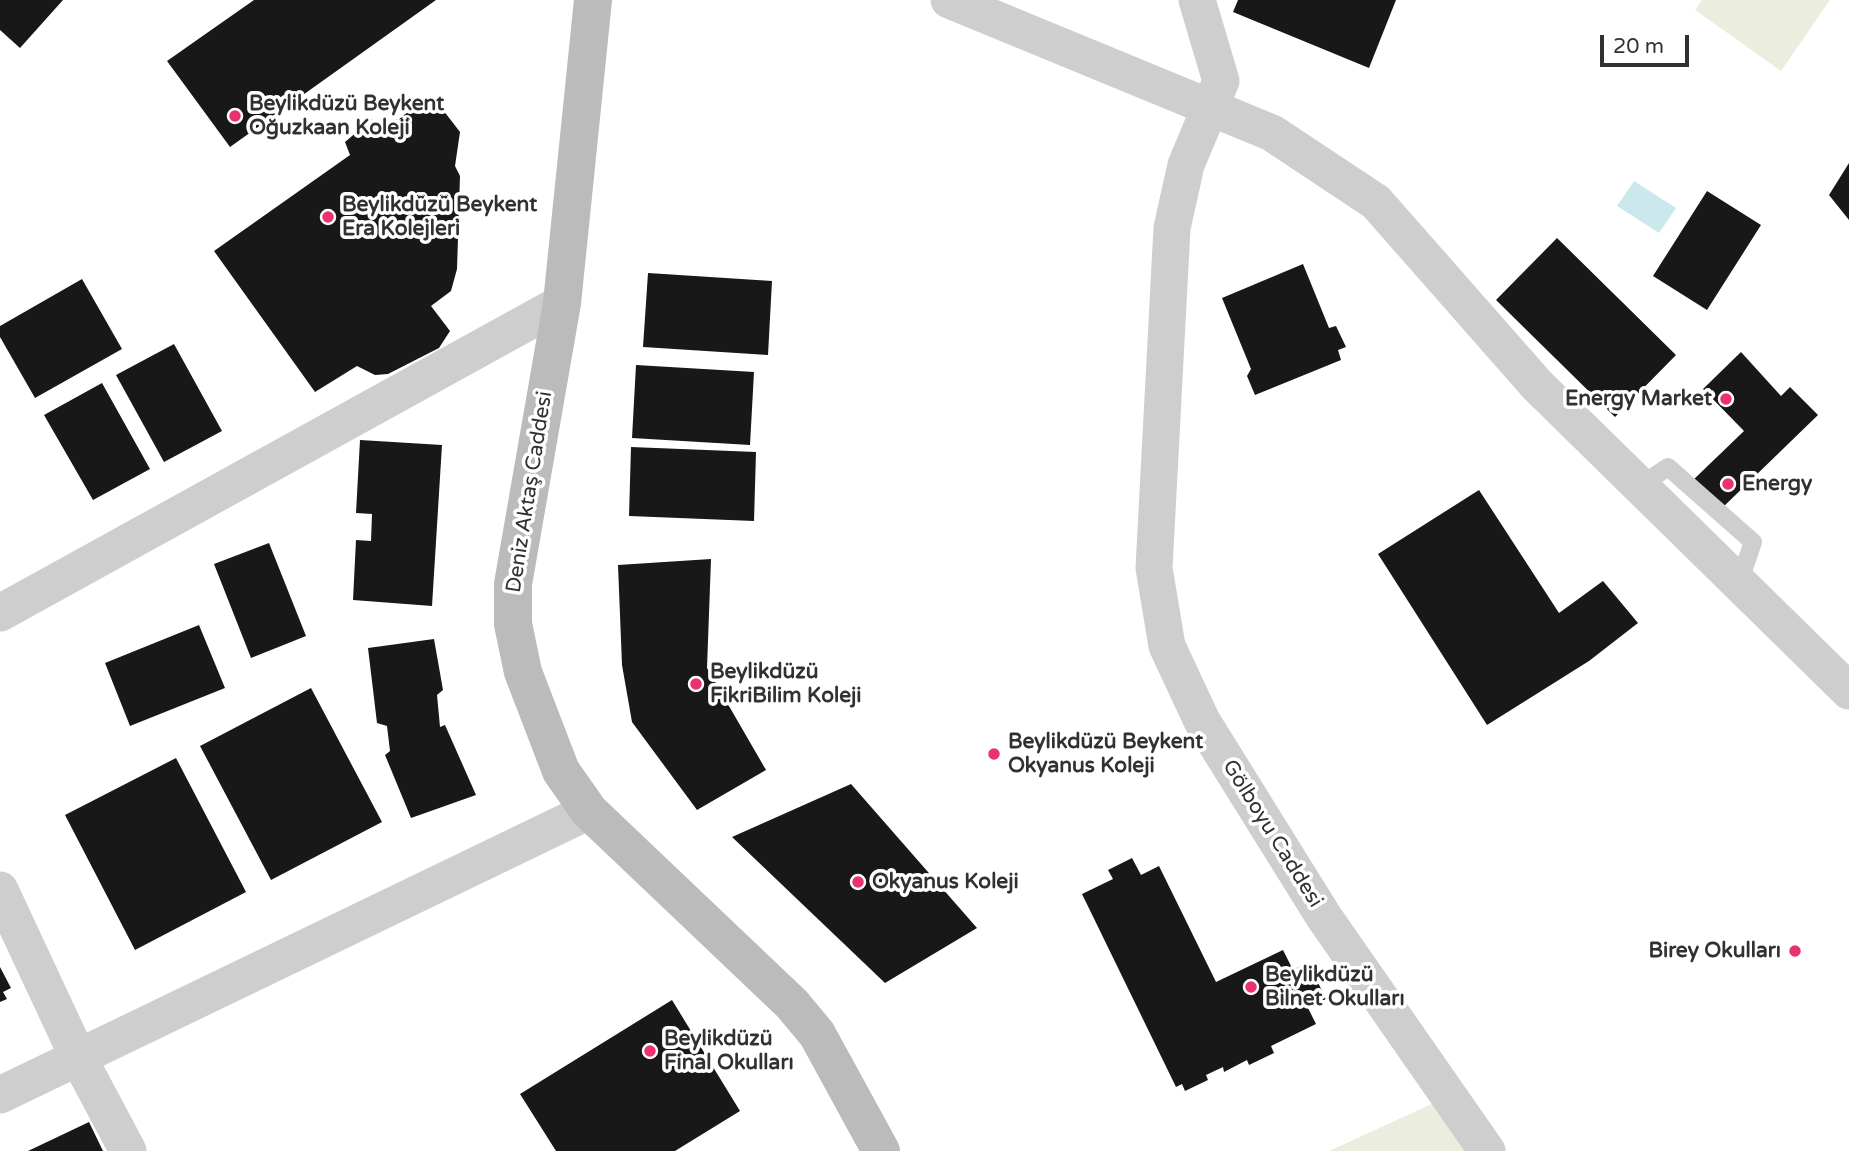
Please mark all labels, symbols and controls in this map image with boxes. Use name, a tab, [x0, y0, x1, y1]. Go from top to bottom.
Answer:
scale bar	[1604, 21, 1693, 65]
text: 20 m	[1613, 34, 1664, 59]
place label: Beylikdüzü Beykent Oğuzkaan Koleji	[249, 91, 444, 141]
marker: Beylikdüzü Beykent Oğuzkaan Koleji	[227, 108, 243, 124]
place label: Beylikdüzü Beykent Era Kolejleri	[342, 192, 537, 242]
marker: Beylikdüzü Beykent Era Kolejleri	[320, 209, 336, 225]
place label: Energy Market	[1565, 386, 1712, 412]
street label: Deniz Aktaş Caddesi	[502, 389, 558, 595]
marker: Energy Market	[1718, 391, 1734, 407]
place label: Energy	[1742, 471, 1812, 497]
marker: Energy	[1720, 476, 1736, 492]
place label: Beylikdüzü FikriBilim Koleji	[710, 659, 862, 709]
marker: Beylikdüzü FikriBilim Koleji	[688, 676, 704, 692]
place label: Beylikdüzü Beykent Okyanus Koleji	[1008, 729, 1203, 779]
marker: Beylikdüzü Beykent Okyanus Koleji	[986, 746, 1002, 762]
street label: Gölboyu Caddesi	[1216, 755, 1328, 913]
place label: Okyanus Koleji	[872, 869, 1019, 895]
marker: Okyanus Koleji	[850, 874, 866, 890]
place label: Birey Okulları	[1649, 938, 1781, 964]
marker: Birey Okulları	[1787, 943, 1803, 959]
place label: Beylikdüzü Bilnet Okulları	[1265, 962, 1405, 1012]
marker: Beylikdüzü Bilnet Okulları	[1243, 979, 1259, 995]
place label: Beylikdüzü Final Okulları	[664, 1026, 794, 1076]
marker: Beylikdüzü Final Okulları	[642, 1043, 658, 1059]

